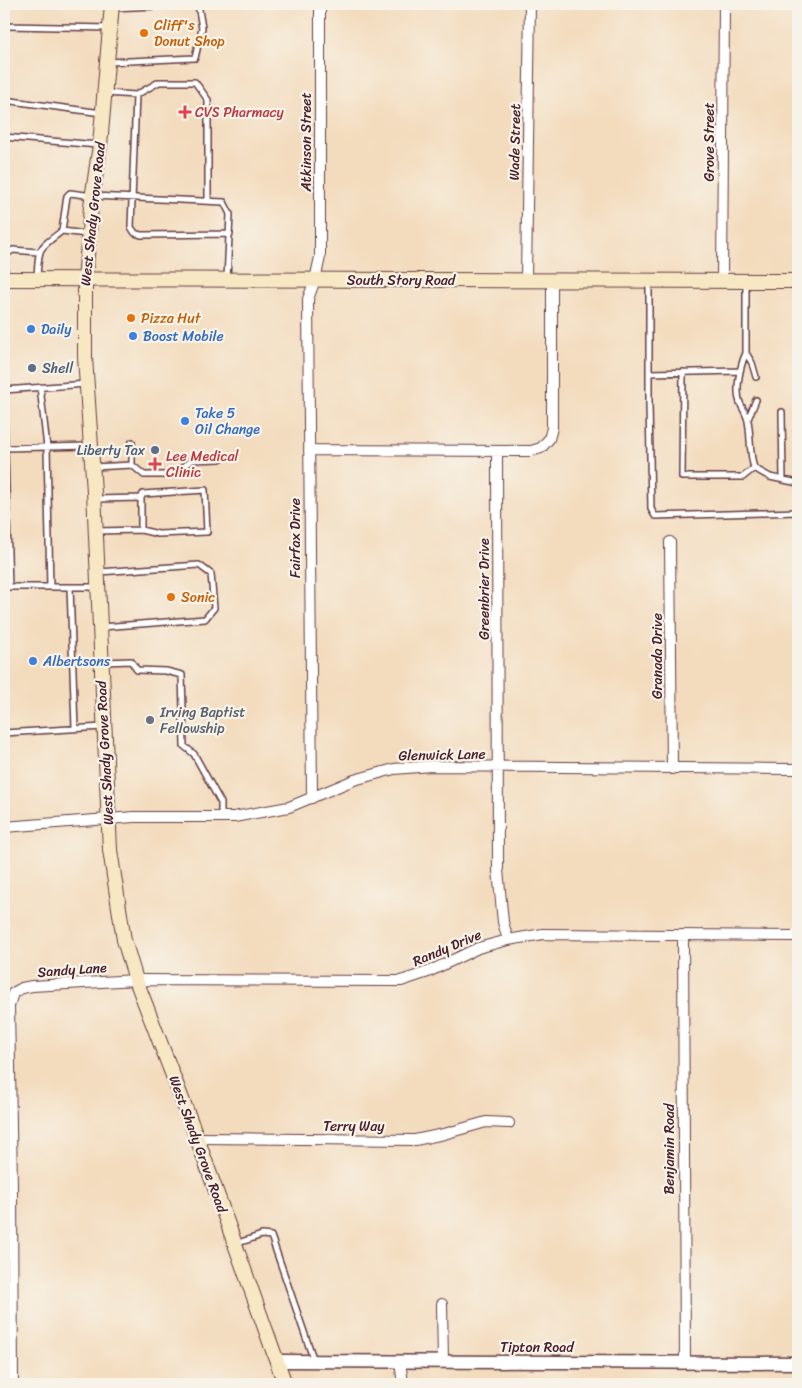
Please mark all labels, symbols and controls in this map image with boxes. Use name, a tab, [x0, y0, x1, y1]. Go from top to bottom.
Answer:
place label: Cliff's Donut Shop	[154, 13, 225, 54]
marker: Cliff's Donut Shop	[138, 27, 150, 39]
street label: Atkinson Street	[294, 92, 319, 193]
place label: CVS Pharmacy	[195, 100, 285, 125]
street label: Grove Street	[697, 102, 722, 182]
street label: Wade Street	[502, 103, 528, 181]
marker: CVS Pharmacy	[179, 106, 191, 118]
street label: West Shady Grove Road	[73, 139, 113, 287]
street label: South Story Road	[347, 268, 457, 293]
place label: Pizza Hut	[141, 306, 202, 331]
marker: Pizza Hut	[125, 312, 137, 324]
place label: Daily	[41, 317, 72, 342]
marker: Daily	[25, 323, 37, 335]
place label: Boost Mobile	[143, 324, 224, 349]
marker: Boost Mobile	[127, 330, 139, 342]
place label: Shell	[42, 356, 74, 381]
marker: Shell	[26, 362, 38, 374]
place label: Take 5 Oil Change	[195, 401, 260, 442]
marker: Take 5 Oil Change	[179, 415, 191, 427]
place label: Liberty Tax	[77, 438, 146, 463]
marker: Liberty Tax	[149, 444, 161, 456]
place label: Lee Medical Clinic	[166, 444, 239, 485]
marker: Lee Medical Clinic	[148, 457, 162, 471]
street label: Fairfax Drive	[283, 498, 308, 578]
street label: Greenbrier Drive	[472, 538, 497, 640]
place label: Sonic	[181, 585, 215, 610]
marker: Sonic	[165, 591, 177, 603]
street label: Granada Drive	[645, 613, 670, 699]
place label: Albertsons	[42, 649, 111, 674]
marker: Albertsons	[27, 655, 39, 667]
street label: West Shady Grove Road	[89, 679, 121, 826]
place label: Irving Baptist Fellowship	[159, 700, 245, 741]
marker: Irving Baptist Fellowship	[144, 714, 156, 726]
street label: Glenwick Lane	[398, 742, 486, 768]
street label: Randy Drive	[409, 922, 485, 974]
street label: Sandy Lane	[37, 955, 108, 985]
street label: West Shady Grove Road	[162, 1072, 235, 1218]
street label: Benjamin Road	[657, 1102, 682, 1194]
street label: Terry Way	[323, 1114, 385, 1139]
street label: Tipton Road	[500, 1335, 575, 1360]

